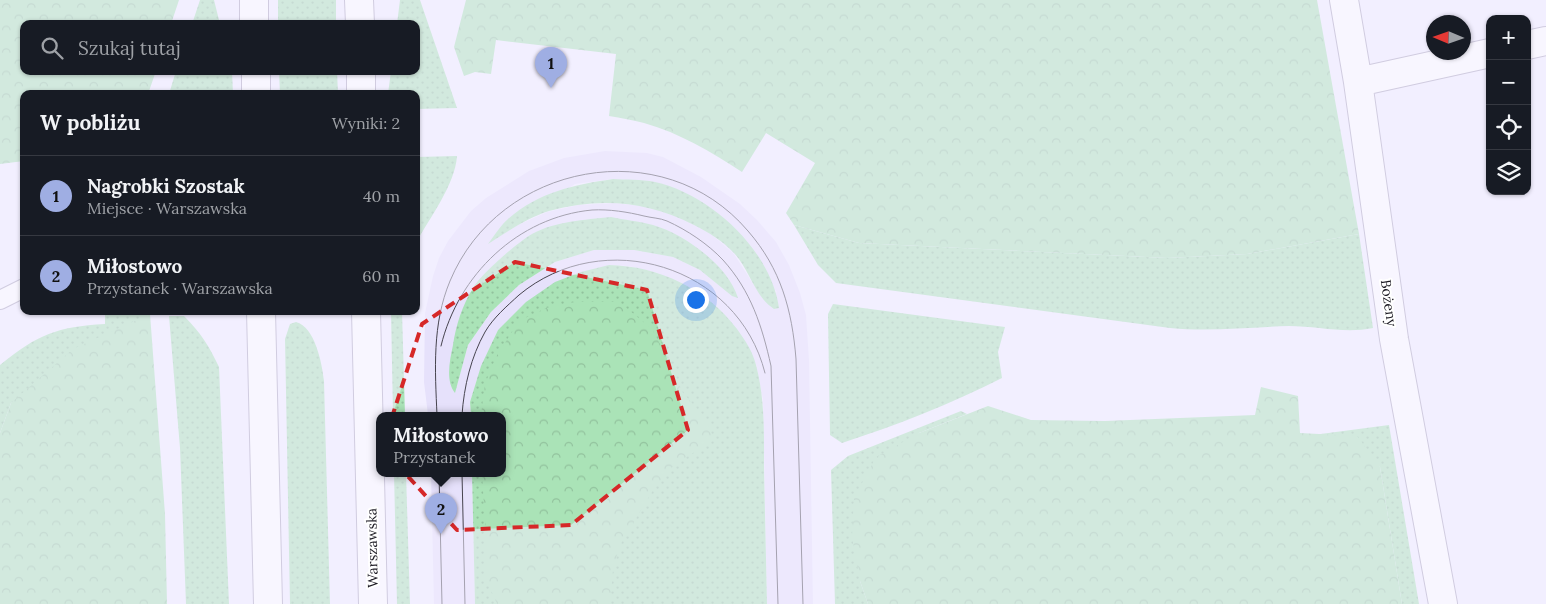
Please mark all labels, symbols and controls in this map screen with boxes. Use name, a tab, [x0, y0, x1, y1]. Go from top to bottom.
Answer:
north arrow	[1426, 15, 1471, 60]
map controls	[1486, 15, 1531, 195]
button: +	[1486, 15, 1531, 60]
search box	[20, 20, 420, 75]
icon: search	[38, 34, 66, 62]
text: Szukaj tutaj	[78, 36, 181, 60]
pin: 1	[535, 47, 567, 88]
button: −	[1486, 60, 1531, 105]
button: locate	[1486, 105, 1531, 150]
text: W pobliżu	[40, 109, 140, 136]
text: Wyniki: 2	[332, 113, 400, 133]
button: layers	[1486, 150, 1531, 195]
text: Nagrobki Szostak	[87, 174, 245, 198]
text: 1	[53, 186, 59, 206]
text: 40 m	[363, 186, 400, 206]
text: Miejsce · Warszawska	[87, 198, 247, 218]
text: Miłostowo	[87, 254, 182, 278]
text: 2	[52, 266, 60, 286]
text: 60 m	[362, 266, 400, 286]
text: Przystanek · Warszawska	[87, 278, 273, 298]
street label: Bożeny	[1377, 278, 1401, 328]
your location	[683, 287, 709, 313]
popup	[376, 412, 506, 477]
text: Miłostowo	[393, 423, 489, 447]
text: Przystanek	[393, 447, 475, 467]
pin: 2	[425, 493, 457, 534]
street label: Warszawska	[362, 508, 382, 588]

